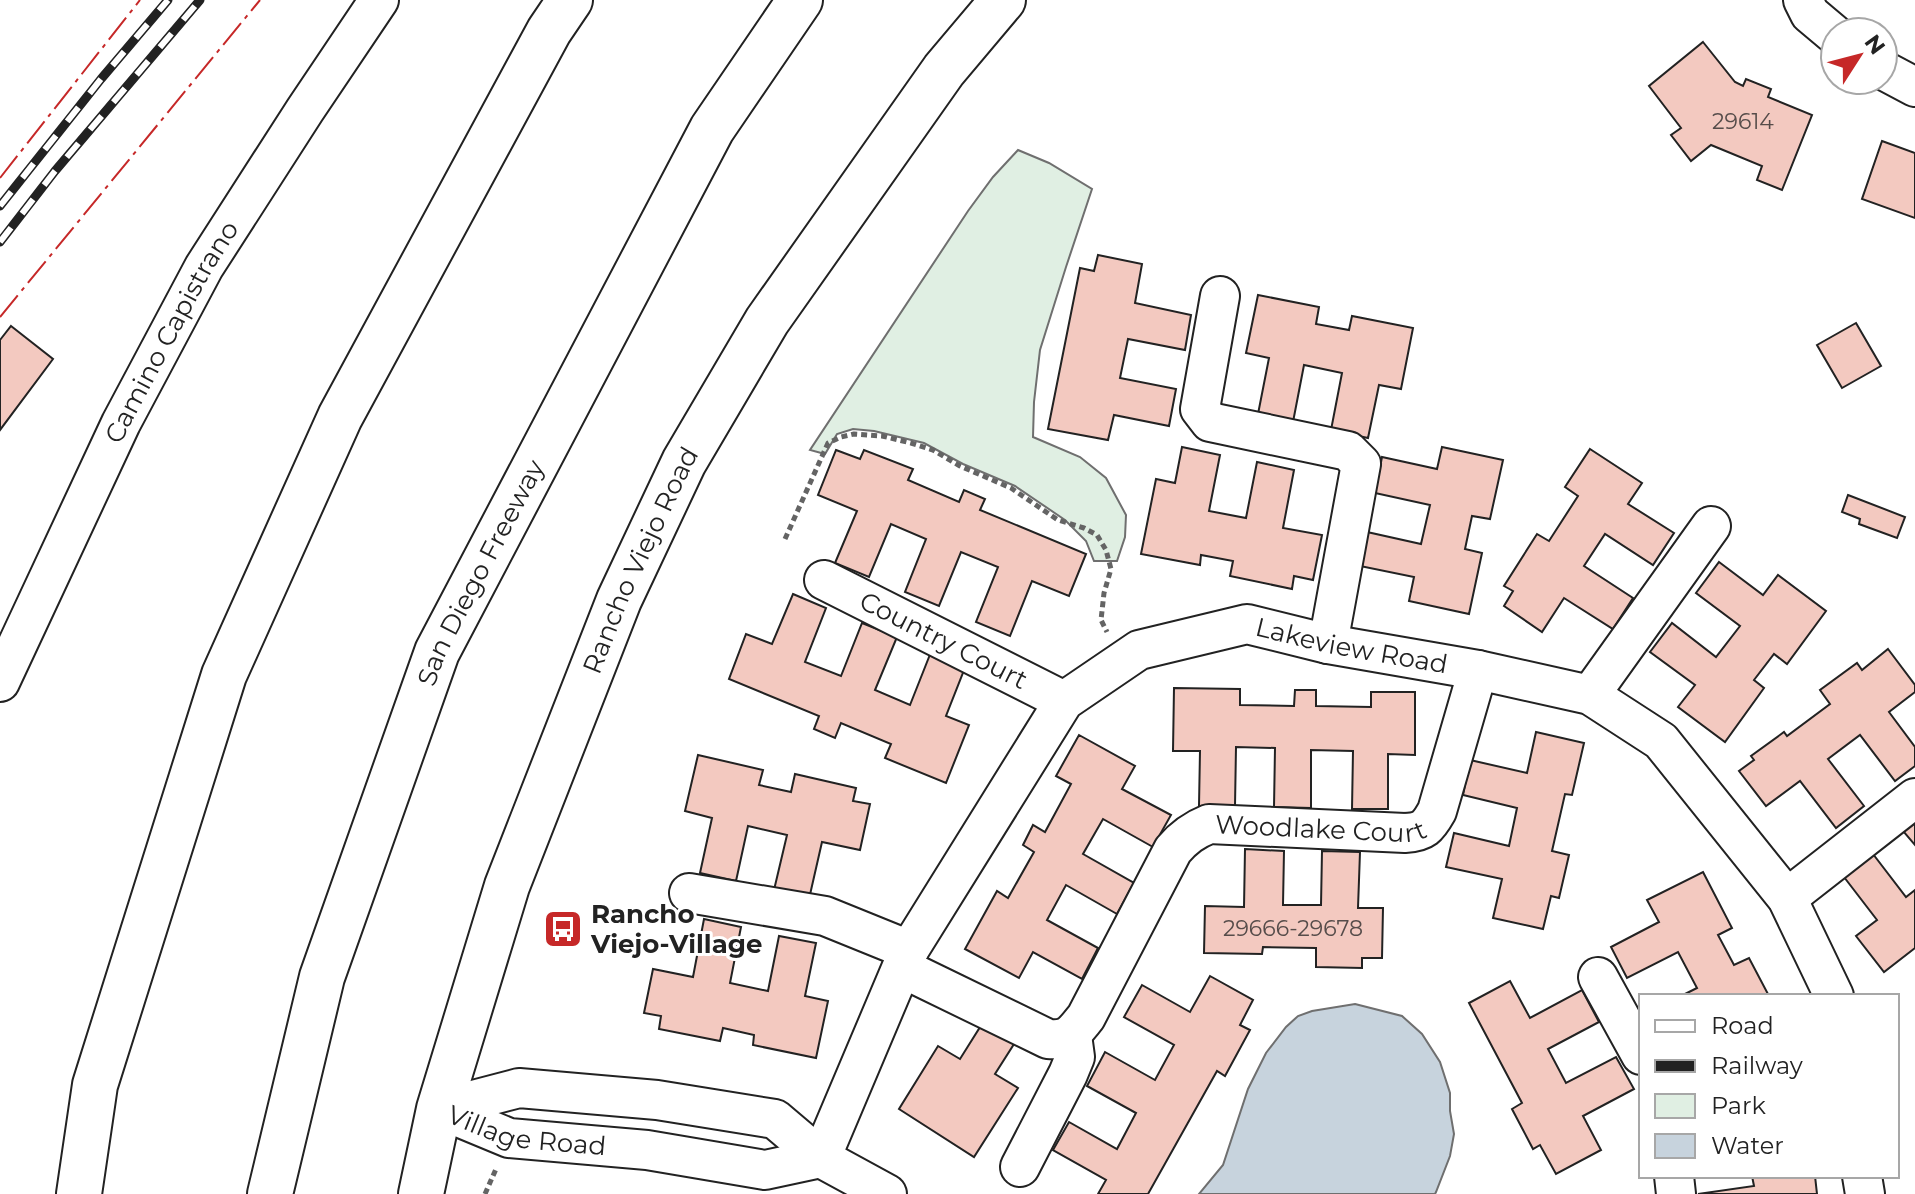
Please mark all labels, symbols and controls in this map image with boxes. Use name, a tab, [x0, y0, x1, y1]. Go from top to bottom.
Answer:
north arrow	[1819, 16, 1899, 96]
text: N	[1859, 29, 1891, 60]
house number: 29614	[1712, 108, 1774, 135]
street label: Camino Capistrano	[98, 215, 246, 448]
street label: Rancho Viejo Road	[576, 441, 705, 678]
street label: San Diego Freeway	[410, 454, 552, 690]
street label: Country Court	[854, 585, 1033, 696]
street label: Lakeview Road	[1252, 611, 1450, 680]
street label: Woodlake Court	[1215, 808, 1431, 849]
place label: Rancho Viejo-Village	[590, 898, 762, 960]
bus stop icon: Rancho Viejo-Village	[542, 908, 584, 950]
house number: 29666-29678	[1223, 915, 1363, 942]
legend	[1639, 994, 1899, 1178]
text: Road	[1711, 1011, 1774, 1040]
text: Railway	[1711, 1051, 1803, 1080]
text: Park	[1711, 1091, 1766, 1120]
street label: Village Road	[443, 1098, 607, 1162]
text: Water	[1711, 1131, 1784, 1160]

